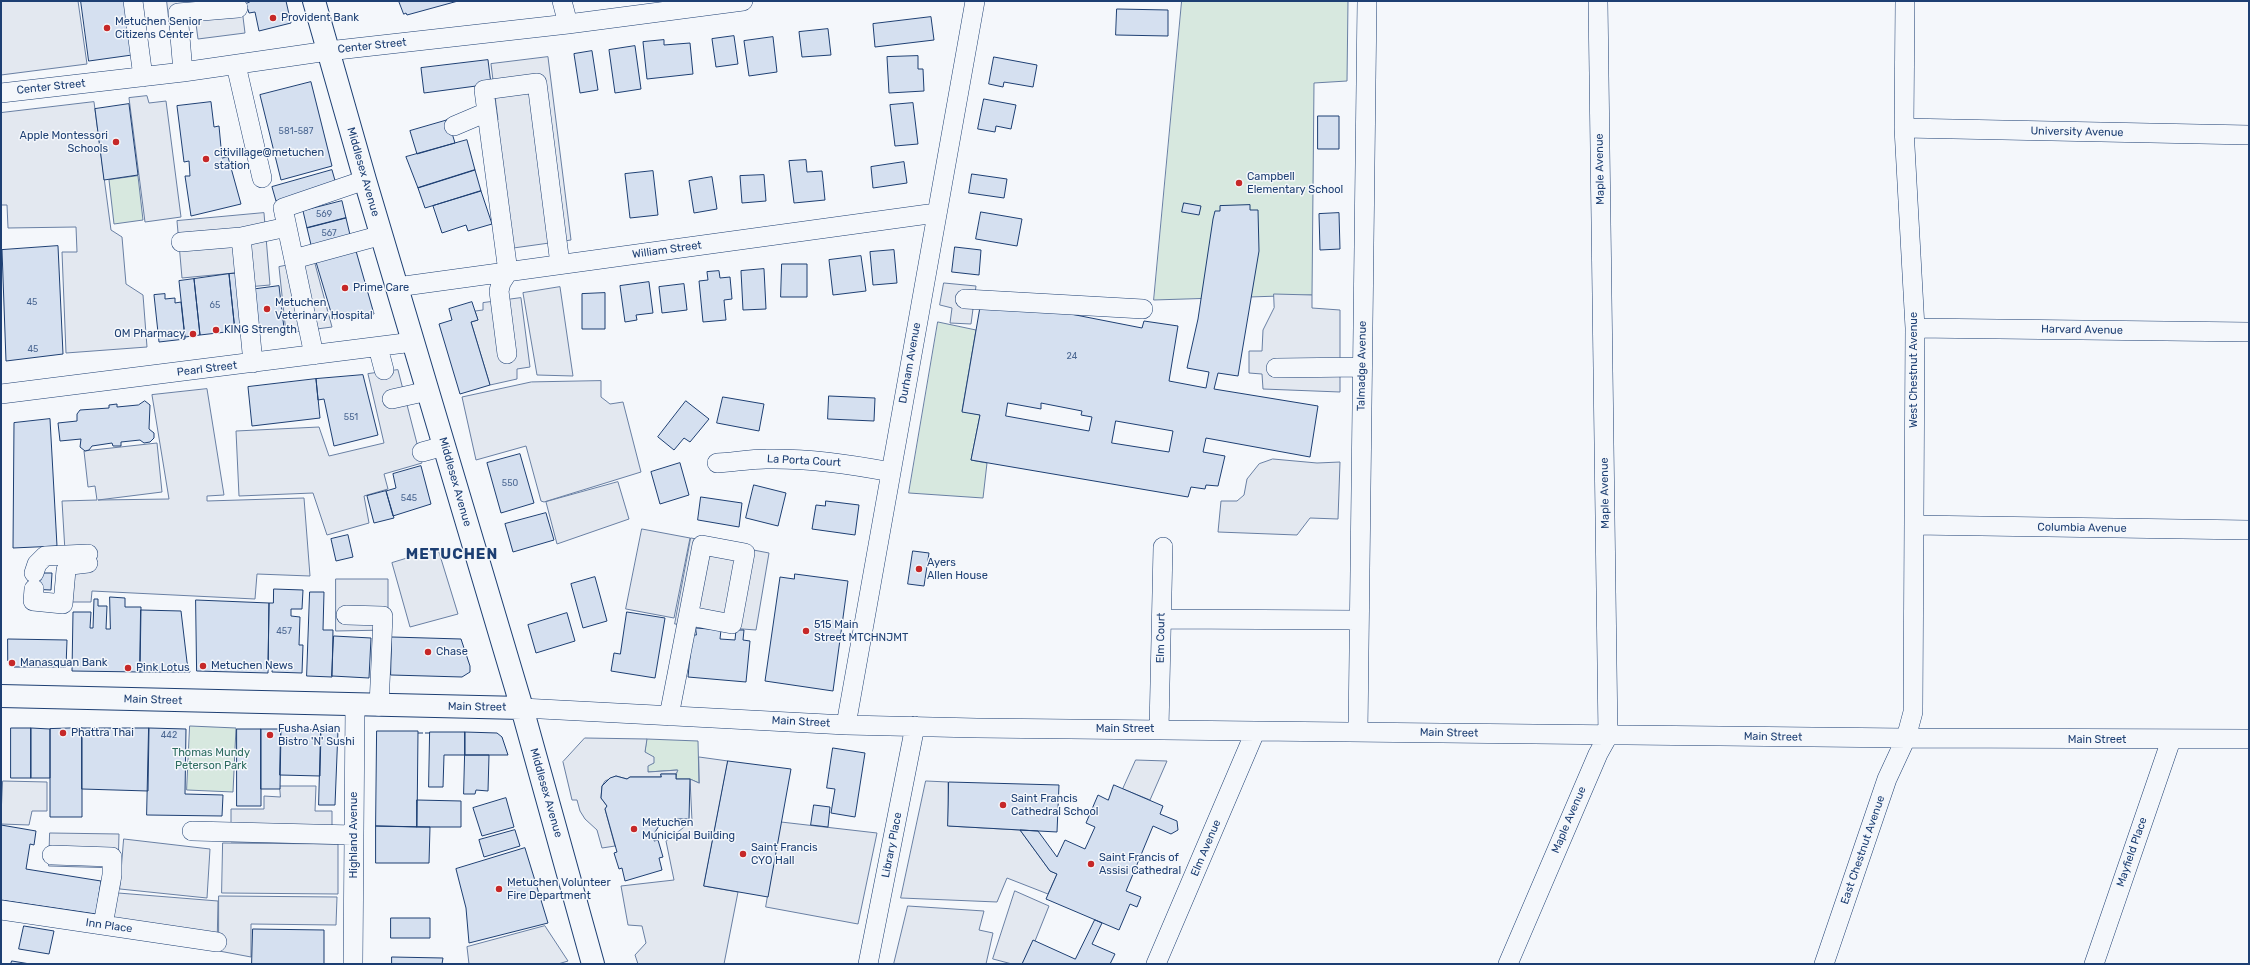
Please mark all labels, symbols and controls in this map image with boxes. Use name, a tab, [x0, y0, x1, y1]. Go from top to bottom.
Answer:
place label: Provident Bank	[281, 11, 359, 25]
marker: Provident Bank	[268, 13, 278, 23]
place label: Metuchen Senior Citizens Center	[115, 15, 202, 41]
marker: Metuchen Senior Citizens Center	[102, 23, 112, 33]
street label: Center Street	[337, 36, 407, 56]
street label: Center Street	[16, 77, 86, 97]
street label: University Avenue	[2030, 125, 2124, 139]
house number: 581-587	[279, 126, 313, 136]
street label: Middlesex Avenue	[344, 126, 382, 218]
place label: Apple Montessori Schools	[20, 129, 108, 155]
street label: Maple Avenue	[1593, 133, 1607, 205]
marker: Apple Montessori Schools	[111, 137, 121, 147]
place label: citivillage@metuchen station	[214, 146, 324, 172]
marker: citivillage@metuchen station	[201, 154, 211, 164]
place label: Campbell Elementary School	[1247, 170, 1343, 196]
marker: Campbell Elementary School	[1234, 178, 1244, 188]
house number: 569	[316, 209, 332, 219]
house number: 567	[321, 228, 337, 238]
street label: William Street	[632, 239, 702, 261]
place label: Prime Care	[353, 281, 409, 295]
marker: Prime Care	[340, 283, 350, 293]
place label: Metuchen Veterinary Hospital	[275, 296, 373, 322]
house number: 45	[27, 297, 37, 307]
house number: 65	[210, 300, 220, 310]
marker: Metuchen Veterinary Hospital	[262, 304, 272, 314]
street label: West Chestnut Avenue	[1907, 312, 1921, 428]
street label: Durham Avenue	[896, 321, 924, 405]
street label: Talmadge Avenue	[1355, 321, 1369, 411]
place label: KING Strength	[224, 323, 297, 337]
street label: Harvard Avenue	[2041, 323, 2123, 337]
marker: KING Strength	[211, 325, 221, 335]
place label: OM Pharmacy	[114, 327, 185, 341]
marker: OM Pharmacy	[188, 329, 198, 339]
house number: 45	[28, 344, 38, 354]
house number: 24	[1067, 351, 1077, 361]
street label: Pearl Street	[176, 359, 238, 379]
house number: 551	[344, 412, 358, 422]
street label: Middlesex Avenue	[436, 436, 474, 528]
street label: La Porta Court	[767, 452, 841, 470]
street label: Maple Avenue	[1598, 457, 1612, 529]
house number: 550	[502, 478, 518, 488]
house number: 545	[401, 493, 417, 503]
street label: Columbia Avenue	[2037, 521, 2127, 535]
district label: METUCHEN	[406, 546, 498, 564]
place label: Ayers Allen House	[927, 556, 988, 582]
marker: Ayers Allen House	[914, 564, 924, 574]
street label: Elm Court	[1154, 613, 1168, 663]
place label: 515 Main Street MTCHNJMT	[814, 618, 908, 644]
house number: 457	[276, 626, 292, 636]
marker: 515 Main Street MTCHNJMT	[801, 626, 811, 636]
place label: Chase	[436, 645, 468, 659]
marker: Chase	[423, 647, 433, 657]
place label: Manasquan Bank	[20, 656, 108, 670]
marker: Manasquan Bank	[7, 658, 17, 668]
place label: Metuchen News	[211, 659, 293, 673]
place label: Pink Lotus	[136, 661, 190, 675]
marker: Metuchen News	[198, 661, 208, 671]
marker: Pink Lotus	[123, 663, 133, 673]
street label: Main Street	[123, 692, 183, 708]
street label: Main Street	[448, 700, 506, 714]
street label: Main Street	[771, 714, 831, 730]
place label: Fusha Asian Bistro 'N' Sushi	[278, 722, 355, 748]
street label: Main Street	[1096, 722, 1154, 736]
place label: Phattra Thai	[71, 726, 134, 740]
street label: Main Street	[1420, 726, 1478, 740]
marker: Phattra Thai	[58, 728, 68, 738]
house number: 442	[161, 730, 177, 740]
marker: Fusha Asian Bistro 'N' Sushi	[265, 730, 275, 740]
street label: Main Street	[1744, 730, 1802, 744]
street label: Main Street	[2068, 733, 2126, 747]
park label: Thomas Mundy Peterson Park	[172, 746, 250, 772]
street label: Middlesex Avenue	[527, 747, 565, 839]
street label: Maple Avenue	[1549, 785, 1589, 855]
street label: Highland Avenue	[347, 792, 361, 878]
place label: Saint Francis Cathedral School	[1011, 792, 1098, 818]
street label: East Chestnut Avenue	[1838, 794, 1888, 906]
marker: Saint Francis Cathedral School	[998, 800, 1008, 810]
street label: Library Place	[879, 811, 905, 879]
street label: Mayfield Place	[2114, 815, 2150, 889]
place label: Metuchen Municipal Building	[642, 816, 735, 842]
street label: Elm Avenue	[1188, 818, 1224, 878]
marker: Metuchen Municipal Building	[629, 824, 639, 834]
place label: Saint Francis CYO Hall	[751, 841, 818, 867]
marker: Saint Francis CYO Hall	[738, 849, 748, 859]
place label: Saint Francis of Assisi Cathedral	[1099, 851, 1181, 877]
marker: Saint Francis of Assisi Cathedral	[1086, 859, 1096, 869]
place label: Metuchen Volunteer Fire Department	[507, 876, 611, 902]
marker: Metuchen Volunteer Fire Department	[494, 884, 504, 894]
street label: Inn Place	[85, 916, 133, 936]

